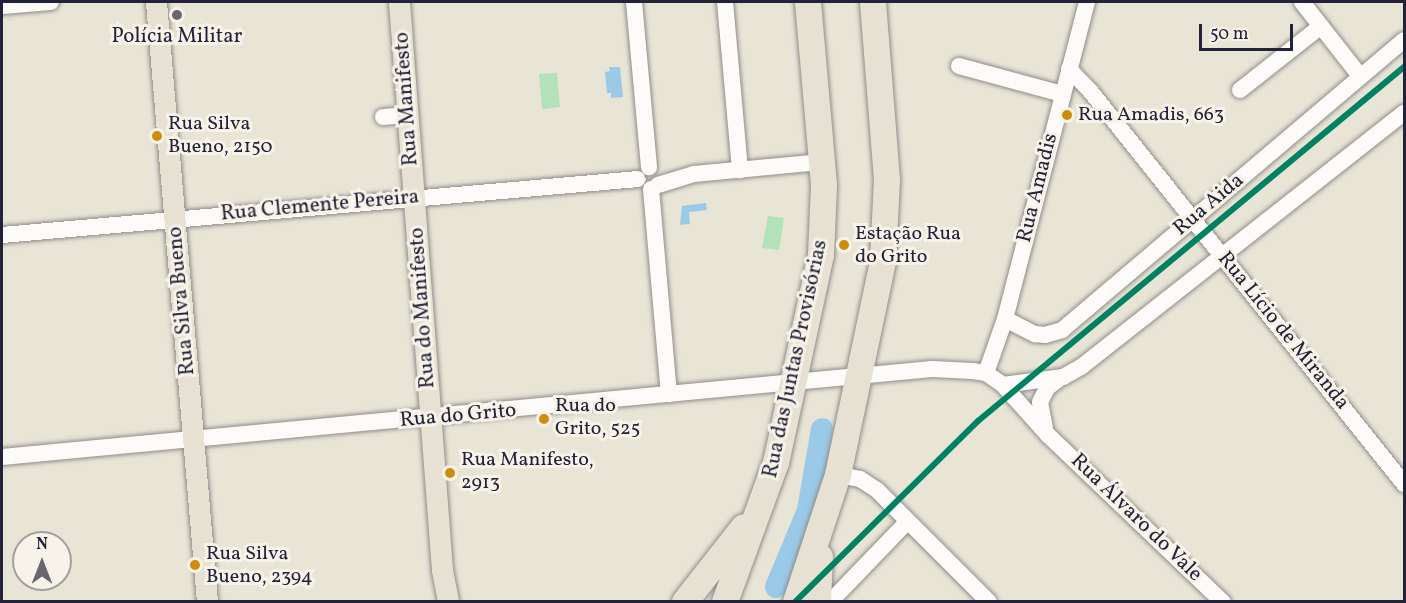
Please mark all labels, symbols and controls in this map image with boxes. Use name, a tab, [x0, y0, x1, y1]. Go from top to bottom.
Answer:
marker: Polícia Militar	[170, 8, 184, 22]
scale bar	[1202, 12, 1296, 50]
text: 50 m	[1210, 22, 1249, 47]
place label: Polícia Militar	[112, 24, 242, 50]
street label: Rua Manifesto	[390, 31, 424, 167]
place label: Rua Amadis, 663	[1078, 103, 1224, 127]
marker: Rua Amadis, 663	[1061, 109, 1073, 121]
place label: Rua Silva Bueno, 2150	[168, 112, 273, 159]
marker: Rua Silva Bueno, 2150	[151, 130, 163, 142]
street label: Rua Amadis	[1012, 131, 1064, 245]
street label: Rua Aida	[1169, 168, 1249, 242]
street label: Rua Clemente Pereira	[220, 185, 420, 227]
place label: Estação Rua do Grito	[855, 222, 961, 269]
street label: Rua Silva Bueno	[163, 225, 201, 377]
street label: Rua do Manifesto	[405, 227, 441, 389]
street label: Rua das Juntas Provisórias	[758, 238, 834, 480]
marker: Estação Rua do Grito	[838, 239, 850, 251]
street label: Rua Lício de Miranda	[1212, 247, 1354, 415]
place label: Rua do Grito, 525	[555, 395, 640, 442]
street label: Rua do Grito	[399, 398, 517, 434]
marker: Rua do Grito, 525	[538, 413, 550, 425]
street label: Rua Álvaro do Vale	[1065, 448, 1207, 588]
place label: Rua Manifesto, 2913	[461, 449, 594, 496]
marker: Rua Manifesto, 2913	[444, 467, 456, 479]
north arrow	[12, 531, 72, 591]
text: N	[36, 534, 48, 556]
place label: Rua Silva Bueno, 2394	[206, 542, 313, 589]
marker: Rua Silva Bueno, 2394	[189, 559, 201, 571]

